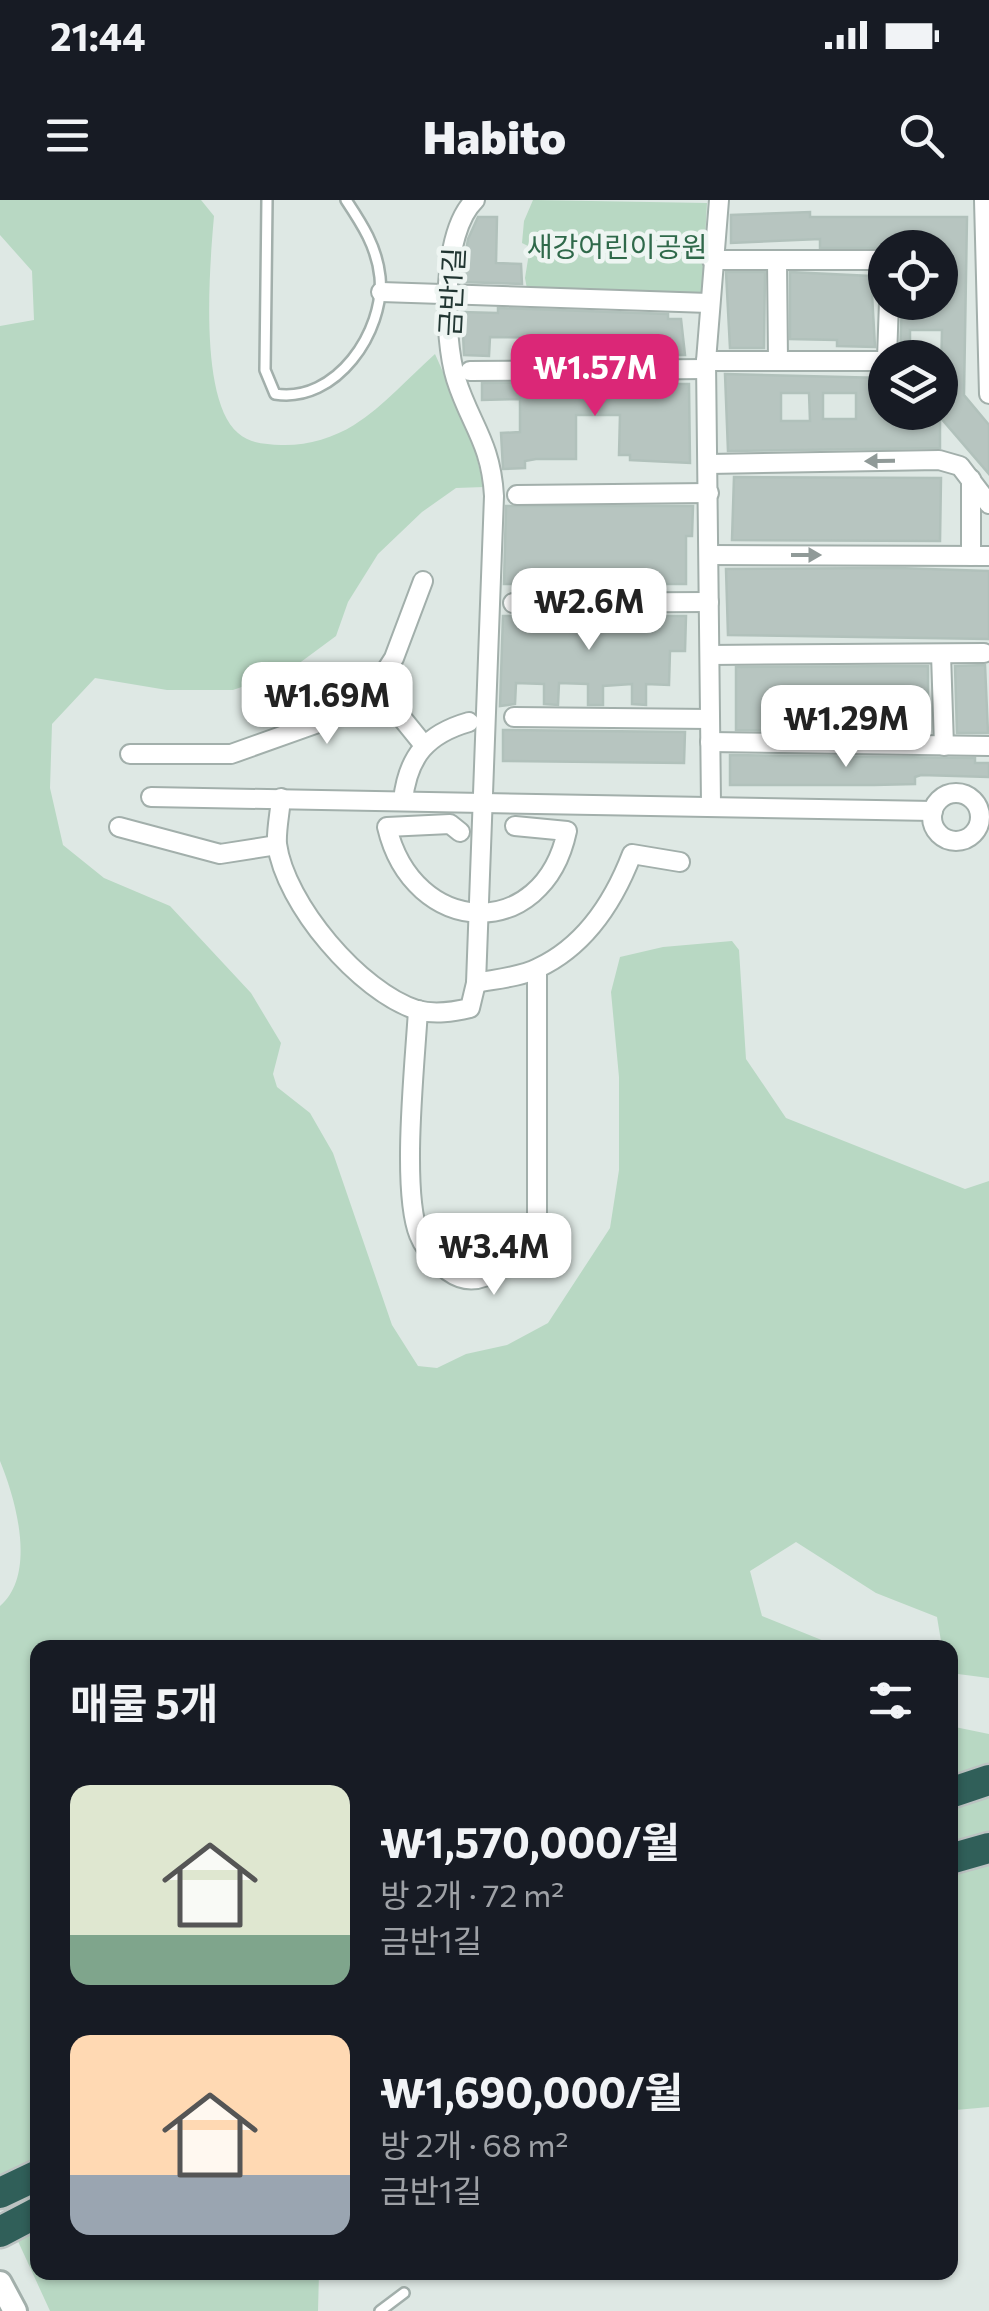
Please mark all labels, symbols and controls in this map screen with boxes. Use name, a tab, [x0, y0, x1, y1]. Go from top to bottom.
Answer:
text: 21:44	[50, 12, 146, 59]
icon: menu	[40, 108, 95, 163]
text: Habito	[423, 108, 566, 163]
icon: search	[894, 108, 949, 163]
park label: 새강어린이공원	[527, 229, 707, 263]
map controls	[868, 230, 958, 430]
button: locate	[868, 230, 958, 320]
street label: 금반1길	[432, 246, 470, 337]
pin: ₩1.57M	[514, 334, 676, 419]
button: layers	[868, 340, 958, 430]
text: ₩1.57M	[533, 346, 657, 386]
one-way arrow	[864, 453, 896, 469]
one-way arrow	[791, 547, 823, 563]
pin: ₩2.6M	[519, 568, 659, 653]
text: ₩2.6M	[533, 580, 645, 620]
pin: ₩1.69M	[246, 662, 408, 747]
text: ₩1.69M	[264, 674, 390, 714]
pin: ₩1.29M	[765, 685, 927, 770]
text: ₩1.29M	[783, 697, 909, 737]
pin: ₩3.4M	[424, 1213, 564, 1298]
text: ₩3.4M	[438, 1225, 550, 1265]
icon: filters	[863, 1673, 918, 1728]
text: 매물 5개	[70, 1676, 218, 1728]
text: ₩1,570,000/월	[380, 1815, 680, 1867]
icon: home	[150, 1825, 270, 1945]
text: 방 2개 · 72 m²	[380, 1874, 564, 1914]
text: 금반1길	[380, 1920, 482, 1960]
text: ₩1,690,000/월	[380, 2065, 683, 2117]
icon: home	[150, 2075, 270, 2195]
text: 방 2개 · 68 m²	[380, 2124, 568, 2164]
text: 금반1길	[380, 2170, 482, 2210]

